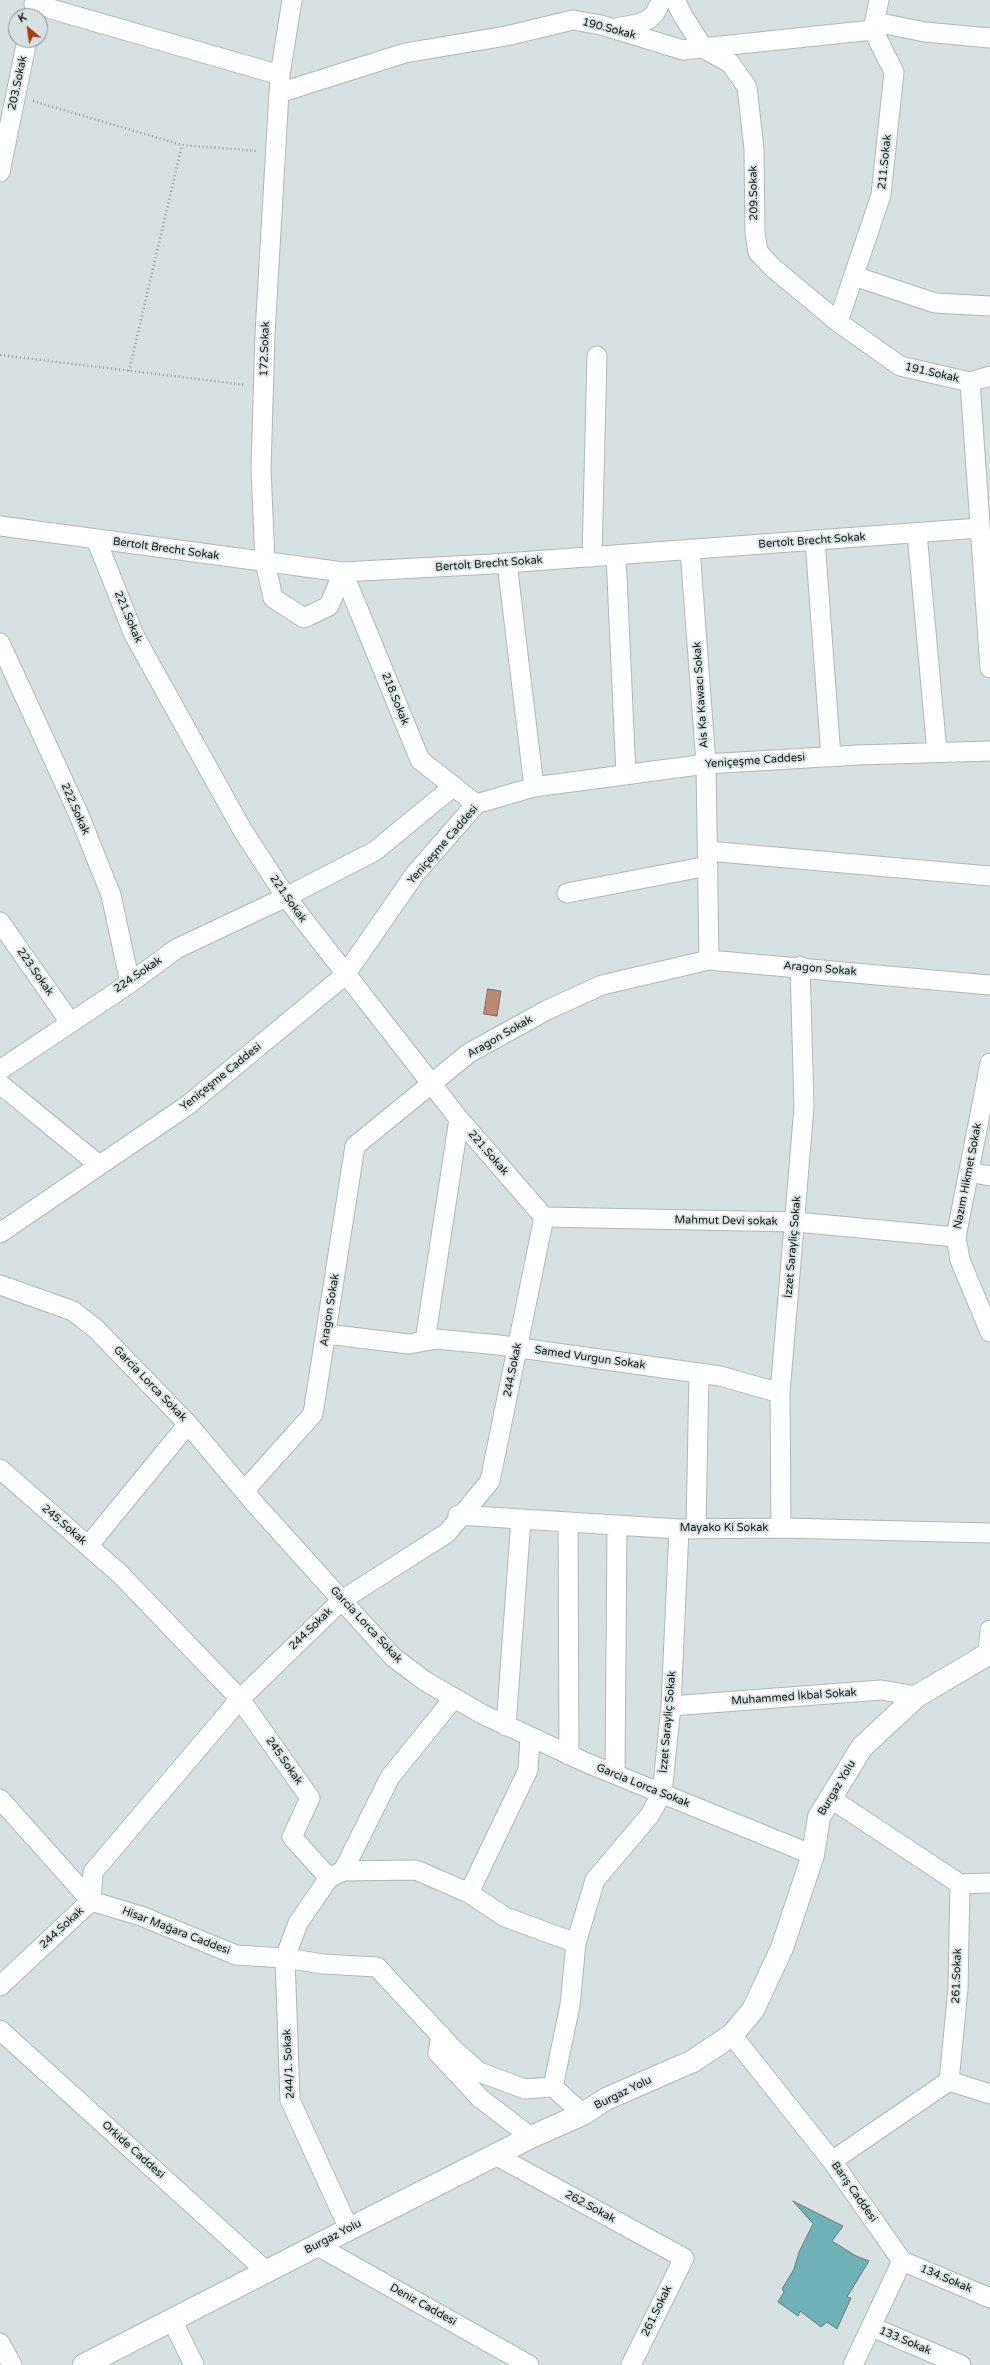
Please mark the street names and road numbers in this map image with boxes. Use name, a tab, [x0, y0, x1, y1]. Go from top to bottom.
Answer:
street label: 190.Sokak	[581, 15, 637, 43]
street label: 203.Sokak	[6, 55, 30, 111]
street label: 211.Sokak	[876, 134, 894, 190]
street label: 209.Sokak	[747, 165, 761, 221]
street label: 172.Sokak	[257, 321, 273, 377]
street label: 191.Sokak	[904, 360, 960, 386]
street label: Bertolt Brecht Sokak	[758, 531, 866, 551]
street label: Bertolt Brecht Sokak	[112, 535, 220, 563]
street label: Bertolt Brecht Sokak	[435, 554, 543, 574]
street label: 221.Sokak	[111, 589, 145, 645]
street label: Ais Ka Kawacı Sokak	[691, 641, 711, 749]
street label: 218.Sokak	[379, 671, 411, 727]
street label: Yeniçeşme Caddesi	[704, 751, 806, 771]
street label: 222.Sokak	[58, 781, 92, 837]
street label: Yeniçeşme Caddesi	[405, 803, 481, 887]
street label: 221.Sokak	[267, 873, 309, 925]
street label: 223.Sokak	[14, 946, 56, 998]
street label: 224.Sokak	[111, 954, 165, 996]
street label: Aragon Sokak	[783, 959, 857, 979]
street label: Aragon Sokak	[465, 1013, 535, 1061]
street label: Yeniçeşme Caddesi	[178, 1040, 264, 1114]
street label: Nazım Hikmet Sokak	[951, 1122, 985, 1230]
street label: 221.Sokak	[465, 1128, 511, 1178]
street label: İzzet Sarayliç Sokak	[782, 1195, 804, 1299]
street label: Mahmut Devi sokak	[674, 1214, 778, 1228]
street label: Aragon Sokak	[318, 1273, 342, 1347]
street label: 244.Sokak	[501, 1342, 525, 1398]
street label: Garcia Lorca Sokak	[111, 1344, 189, 1424]
street label: Samed Vurgun Sokak	[534, 1344, 646, 1372]
street label: 245.Sokak	[39, 1502, 89, 1548]
street label: Mayako Ki Sokak	[680, 1521, 768, 1535]
street label: Garcia Lorca Sokak	[327, 1584, 405, 1666]
street label: 244.Sokak	[287, 1605, 335, 1653]
street label: İzzet Sarayliç Sokak	[657, 1670, 679, 1774]
street label: Muhammed İkbal Sokak	[731, 1686, 857, 1708]
street label: 245.Sokak	[263, 1735, 305, 1787]
street label: Burgaz Yolu	[815, 1758, 859, 1818]
street label: Garcia Lorca Sokak	[594, 1761, 692, 1811]
street label: 244.Sokak	[37, 1904, 87, 1952]
street label: Hisar Mağara Caddesi	[120, 1904, 232, 1958]
street label: 261.Sokak	[949, 1948, 965, 2004]
street label: 244/1. Sokak	[281, 2029, 297, 2099]
street label: Burgaz Yolu	[592, 2073, 654, 2113]
street label: Orkide Caddesi	[99, 2118, 167, 2182]
street label: Barış Caddesi	[828, 2159, 880, 2225]
street label: 262.Sokak	[563, 2188, 617, 2226]
street label: Burgaz Yolu	[302, 2217, 364, 2257]
street label: 134.Sokak	[918, 2262, 974, 2296]
street label: Deniz Caddesi	[387, 2281, 459, 2329]
street label: 261.Sokak	[639, 2283, 675, 2339]
street label: 133.Sokak	[877, 2324, 933, 2358]

